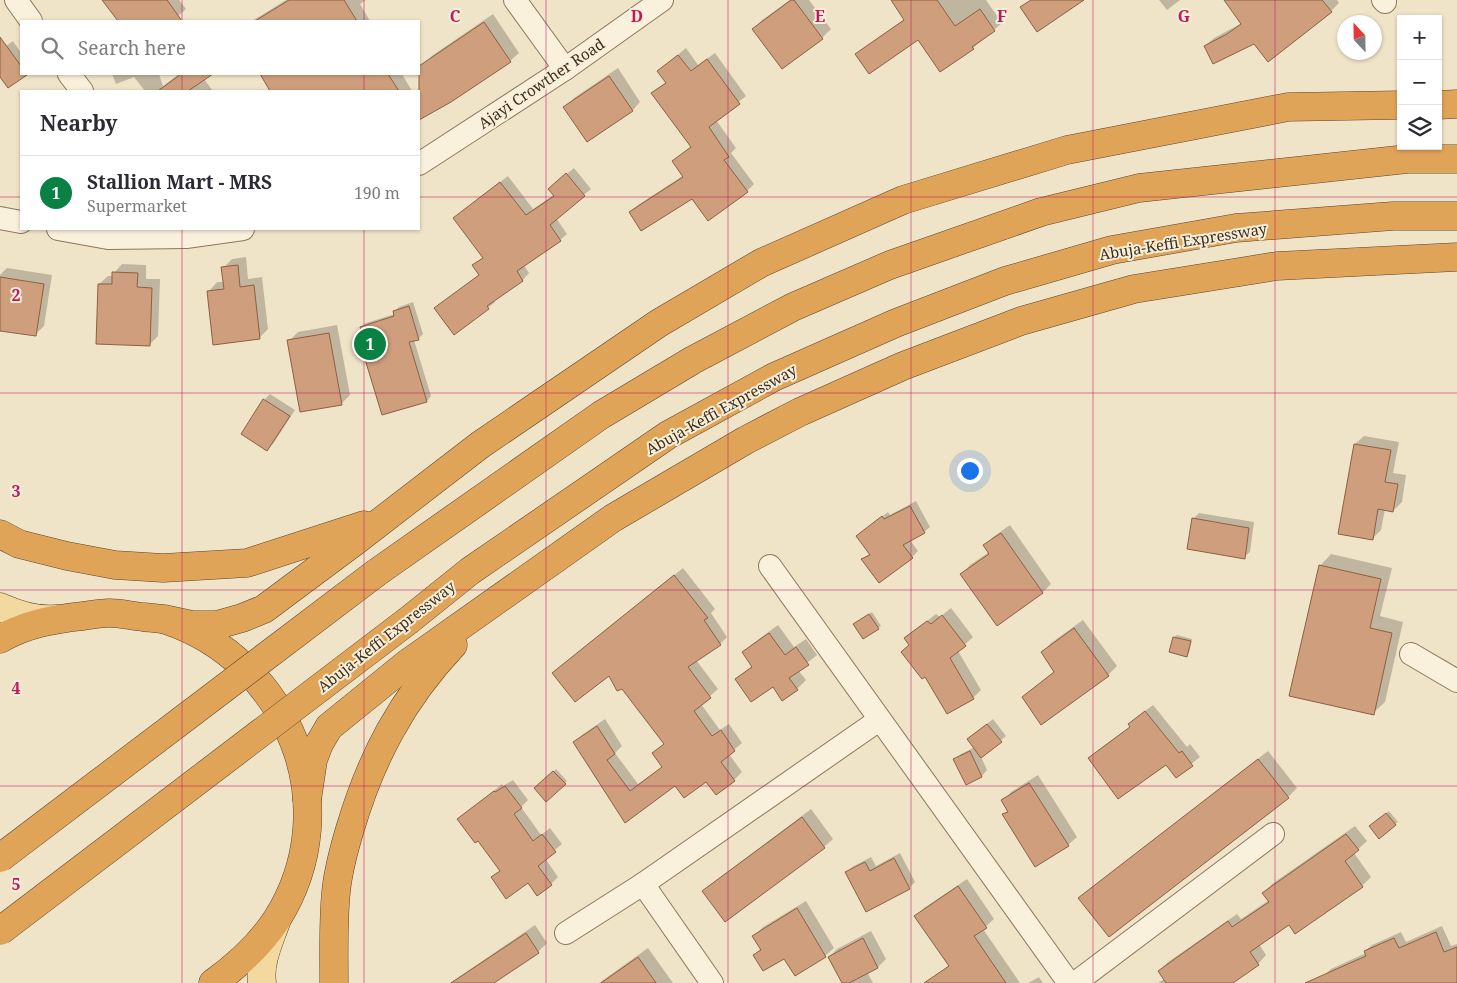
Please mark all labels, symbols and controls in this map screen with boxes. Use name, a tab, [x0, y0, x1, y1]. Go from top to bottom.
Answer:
text: C	[450, 5, 461, 27]
text: D	[631, 5, 643, 27]
text: E	[815, 5, 825, 27]
text: F	[997, 5, 1007, 27]
text: G	[1178, 5, 1190, 27]
north arrow	[1337, 15, 1382, 60]
map controls	[1397, 15, 1442, 150]
button: +	[1397, 15, 1442, 60]
search box	[20, 20, 420, 75]
street label: Ajayi Crowther Road	[474, 33, 608, 133]
icon: search	[38, 34, 66, 62]
text: Search here	[78, 35, 186, 61]
button: −	[1397, 60, 1442, 105]
button: layers	[1397, 105, 1442, 150]
text: Nearby	[40, 109, 118, 137]
text: Stallion Mart - MRS	[87, 169, 272, 195]
text: 1	[51, 182, 61, 204]
text: 190 m	[354, 182, 400, 204]
text: Supermarket	[87, 195, 187, 217]
street label: Abuja-Keffi Expressway	[1098, 218, 1269, 264]
text: 2	[11, 284, 21, 306]
pin: 1	[354, 325, 386, 363]
street label: Abuja-Keffi Expressway	[642, 359, 800, 459]
your location	[957, 458, 983, 484]
text: 3	[11, 480, 21, 502]
street label: Abuja-Keffi Expressway	[313, 576, 459, 696]
text: 4	[11, 677, 21, 699]
text: 5	[11, 873, 21, 895]

